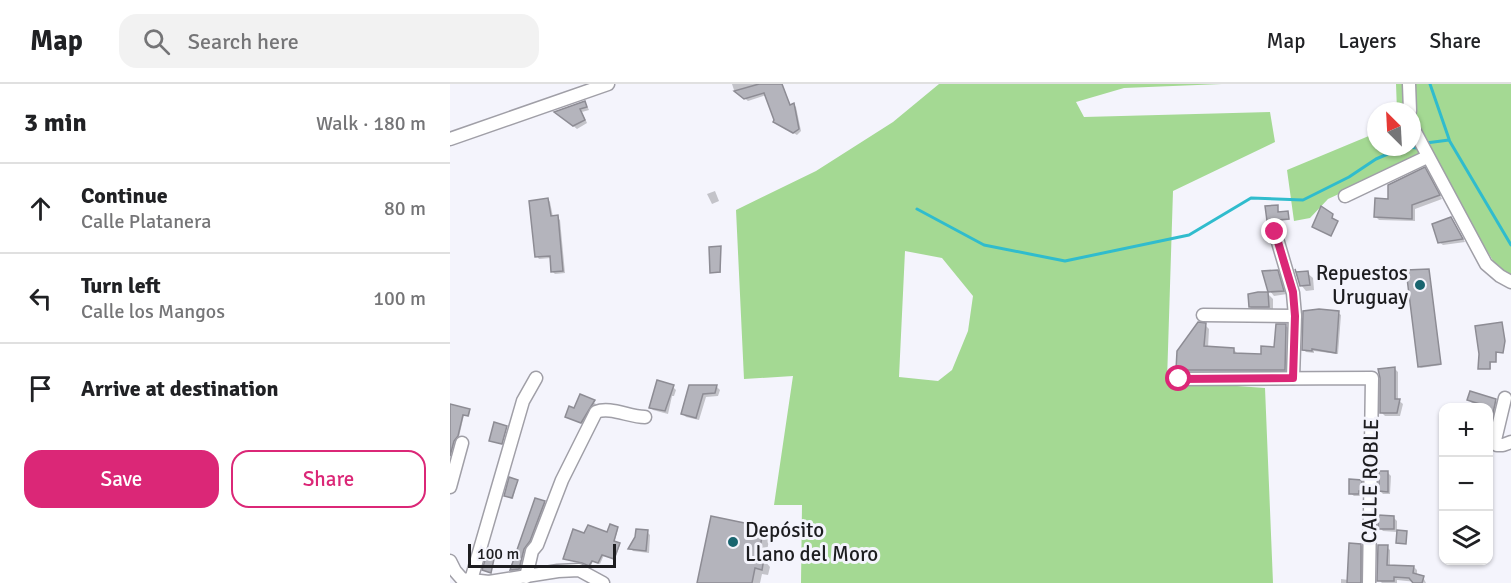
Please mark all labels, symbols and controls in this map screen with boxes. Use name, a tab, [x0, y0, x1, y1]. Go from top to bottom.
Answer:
search box	[119, 14, 539, 68]
text: Map	[30, 24, 83, 58]
icon: search	[140, 25, 173, 58]
text: Search here	[188, 28, 299, 55]
text: Map	[1267, 28, 1305, 54]
text: Layers	[1338, 28, 1396, 54]
text: Share	[1429, 28, 1481, 54]
north arrow	[1367, 102, 1421, 156]
text: 3 min	[24, 107, 87, 139]
text: Walk · 180 m	[316, 111, 426, 136]
text: Continue	[81, 182, 168, 209]
icon: ahead	[24, 192, 57, 225]
text: 80 m	[384, 196, 426, 221]
text: Calle Platanera	[81, 209, 211, 234]
route end	[1261, 218, 1287, 244]
place label: Repuestos Uruguay	[1316, 260, 1408, 310]
text: Turn left	[81, 272, 161, 299]
marker: Repuestos Uruguay	[1413, 278, 1427, 292]
icon: left	[24, 282, 57, 315]
text: 100 m	[373, 286, 426, 311]
text: Calle los Mangos	[81, 299, 225, 324]
route start	[1165, 365, 1191, 391]
icon: arrive	[24, 372, 57, 405]
text: Arrive at destination	[81, 375, 278, 402]
map controls	[1439, 403, 1493, 565]
button: +	[1439, 403, 1493, 457]
street label: CALLE ROBLE	[1356, 418, 1384, 544]
button: Save	[24, 450, 219, 508]
button: Share	[231, 450, 426, 508]
button: −	[1439, 457, 1493, 511]
button: layers	[1439, 511, 1493, 565]
place label: Depósito Llano del Moro	[745, 517, 878, 567]
marker: Depósito Llano del Moro	[726, 535, 740, 549]
scale bar	[468, 541, 616, 568]
text: 100 m	[477, 544, 519, 564]

